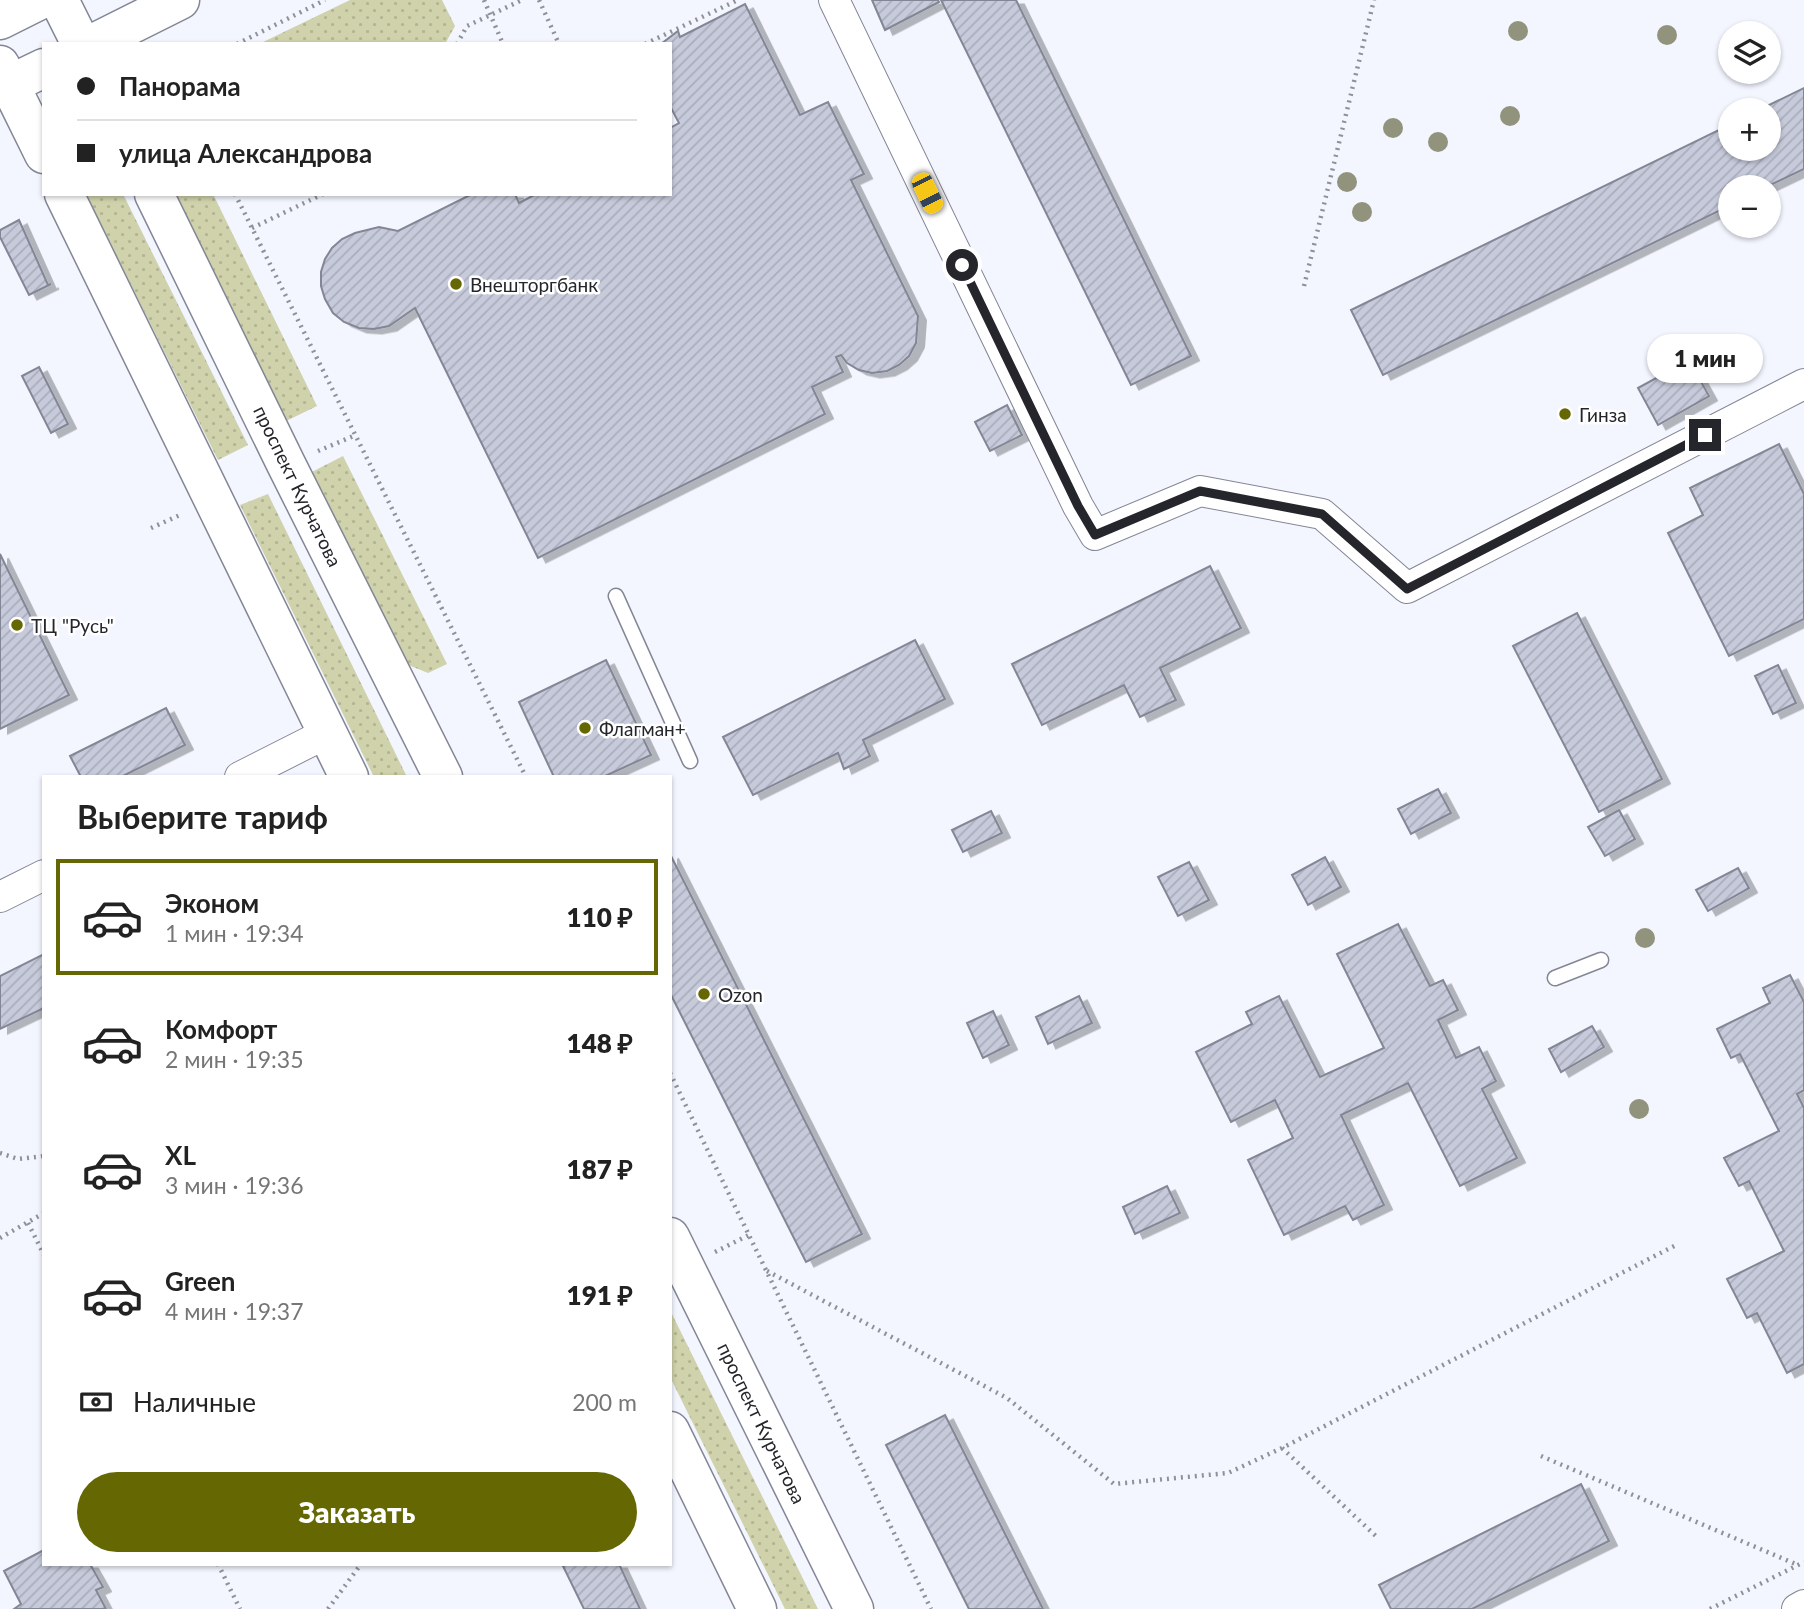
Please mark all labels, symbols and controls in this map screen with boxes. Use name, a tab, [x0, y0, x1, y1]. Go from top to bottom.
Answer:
map controls	[1718, 21, 1781, 238]
button: layers	[1718, 21, 1781, 84]
text: Панорама	[119, 70, 241, 102]
button: +	[1718, 98, 1781, 161]
text: улица Александрова	[119, 137, 372, 169]
car	[909, 170, 946, 216]
button: −	[1718, 175, 1781, 238]
route start	[946, 249, 978, 281]
place label: Внешторгбанк	[470, 273, 598, 296]
marker: Внешторгбанк	[448, 276, 464, 292]
callout: 1 мин	[1647, 334, 1763, 382]
text: 1 мин	[1674, 344, 1736, 372]
street label: проспект Курчатова	[249, 402, 347, 570]
place label: Гинза	[1579, 403, 1627, 426]
marker: Гинза	[1557, 406, 1573, 422]
route end	[1689, 419, 1721, 451]
place label: ТЦ "Русь"	[31, 614, 114, 637]
marker: ТЦ "Русь"	[9, 617, 25, 633]
place label: Флагман+	[599, 717, 686, 740]
marker: Флагман+	[577, 720, 593, 736]
text: Выберите тариф	[77, 797, 328, 836]
icon: car	[81, 886, 144, 949]
text: Эконом	[165, 887, 259, 919]
text: 110 ₽	[567, 901, 633, 933]
text: 1 мин · 19:34	[165, 919, 304, 947]
place label: Ozon	[718, 983, 763, 1006]
marker: Ozon	[696, 986, 712, 1002]
icon: car	[81, 1012, 144, 1075]
text: Комфорт	[165, 1013, 277, 1045]
text: 148 ₽	[567, 1027, 633, 1059]
text: 2 мин · 19:35	[165, 1045, 304, 1073]
icon: car	[81, 1138, 144, 1201]
text: XL	[165, 1139, 196, 1171]
text: 187 ₽	[567, 1153, 633, 1185]
text: 3 мин · 19:36	[165, 1171, 304, 1199]
icon: car	[81, 1264, 144, 1327]
text: Green	[165, 1265, 235, 1297]
text: 191 ₽	[567, 1279, 633, 1311]
text: 4 мин · 19:37	[165, 1297, 304, 1325]
street label: проспект Курчатова	[713, 1339, 811, 1507]
icon: cash	[77, 1383, 115, 1421]
text: Наличные	[133, 1386, 256, 1418]
text: 200 m	[572, 1388, 637, 1416]
button: Заказать	[77, 1472, 637, 1552]

